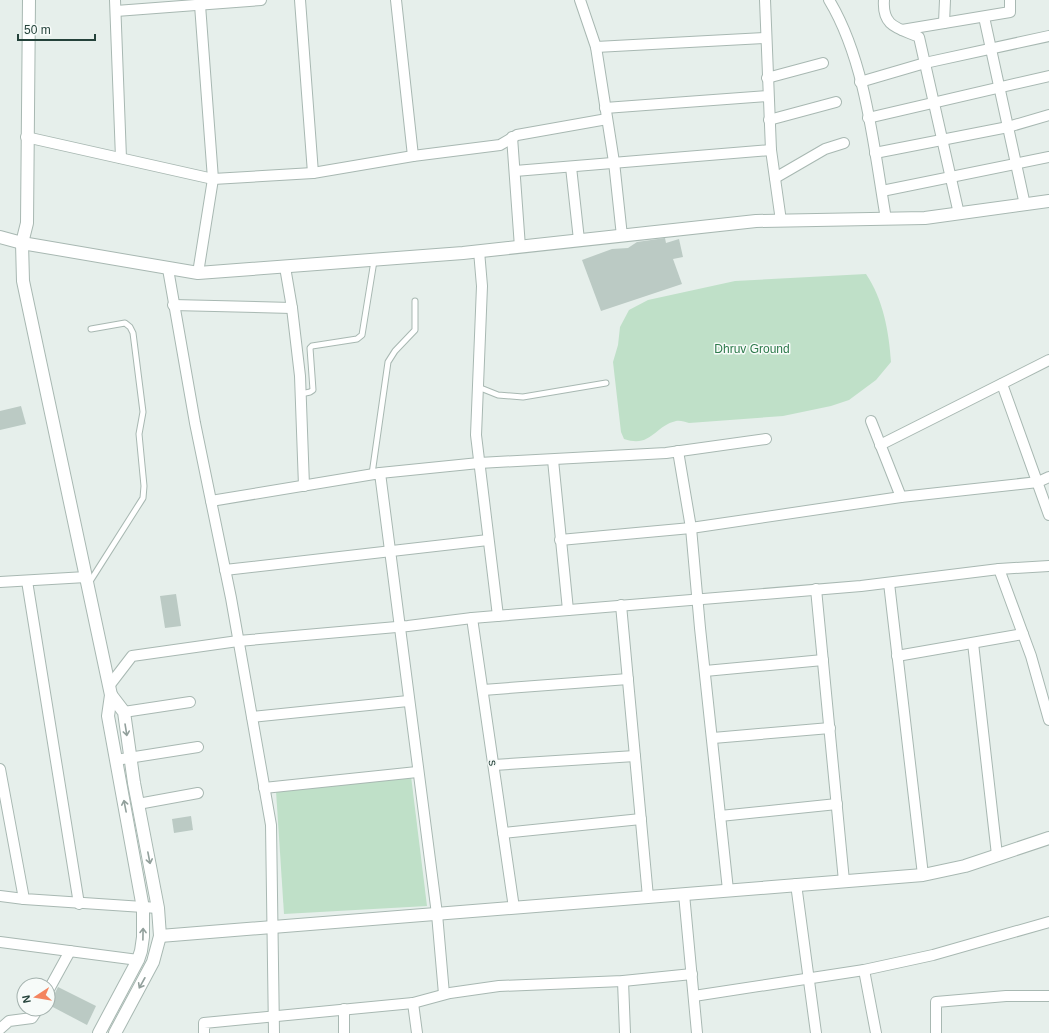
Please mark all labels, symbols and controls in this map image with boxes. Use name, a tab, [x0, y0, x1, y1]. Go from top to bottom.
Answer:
scale bar	[18, 16, 95, 42]
text: 50 m	[24, 23, 51, 37]
park label: Dhruv Ground	[714, 342, 790, 356]
one-way arrow	[122, 723, 130, 736]
street label: s	[486, 759, 500, 767]
one-way arrow	[121, 800, 129, 813]
one-way arrow	[145, 851, 153, 864]
one-way arrow	[139, 928, 147, 941]
north arrow	[16, 977, 56, 1017]
one-way arrow	[138, 977, 145, 989]
text: N	[20, 994, 33, 1004]

